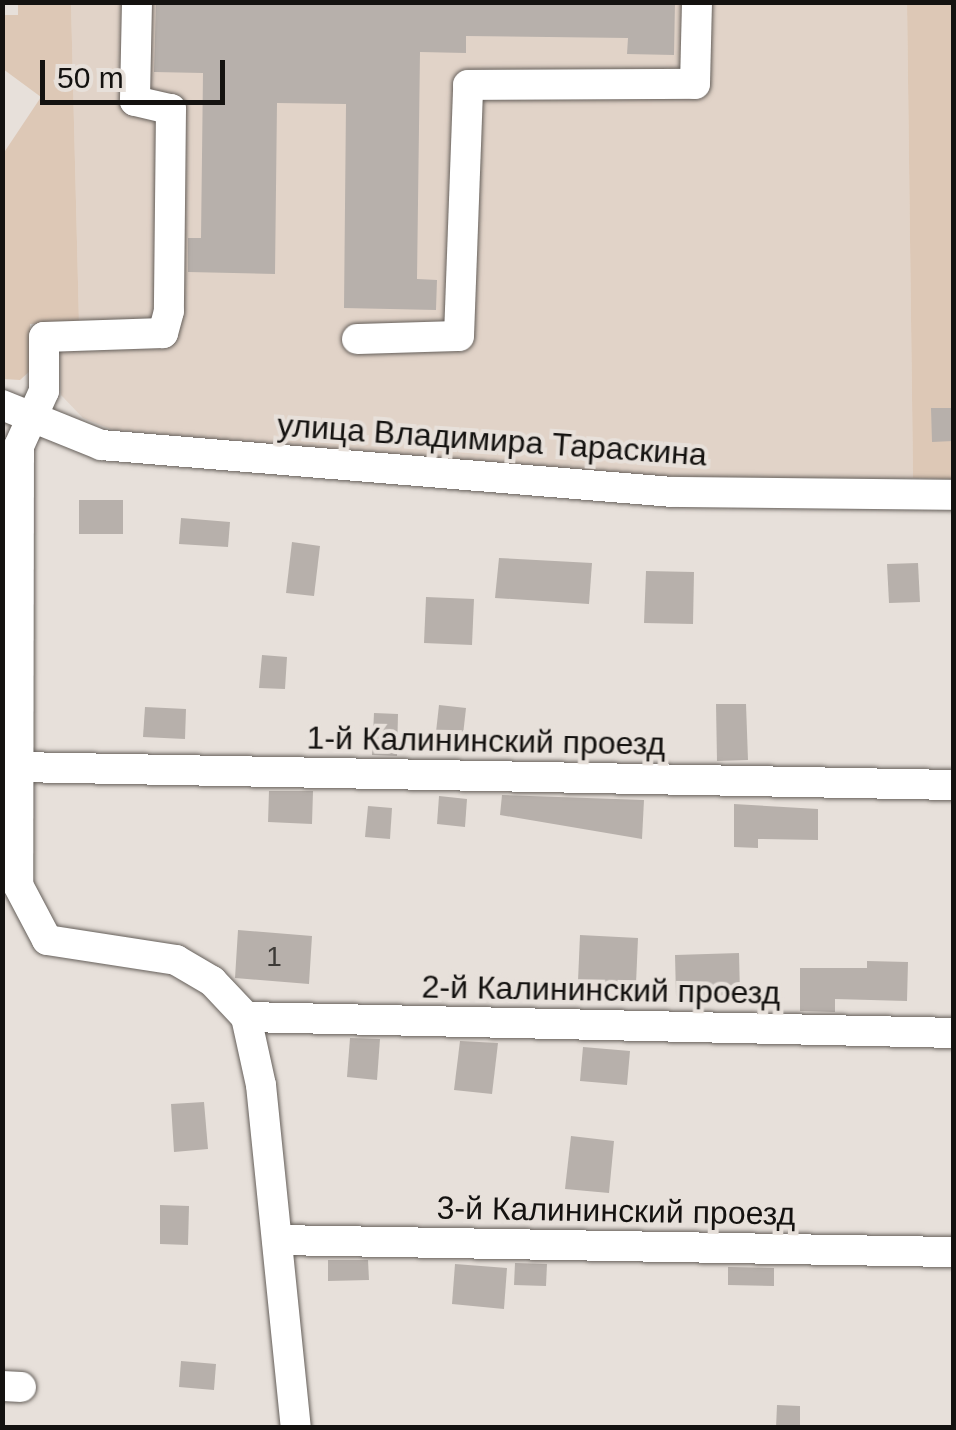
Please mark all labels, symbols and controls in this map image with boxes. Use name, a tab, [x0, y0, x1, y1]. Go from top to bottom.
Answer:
scale bar	[45, 40, 230, 102]
text: 50 m	[57, 61, 124, 94]
street label: улица Владимира Тараскина	[276, 406, 708, 474]
street label: 1-й Калининский проезд	[306, 719, 666, 763]
house number: 1	[266, 940, 282, 974]
street label: 2-й Калининский проезд	[421, 968, 781, 1012]
street label: 3-й Калининский проезд	[436, 1189, 796, 1233]

